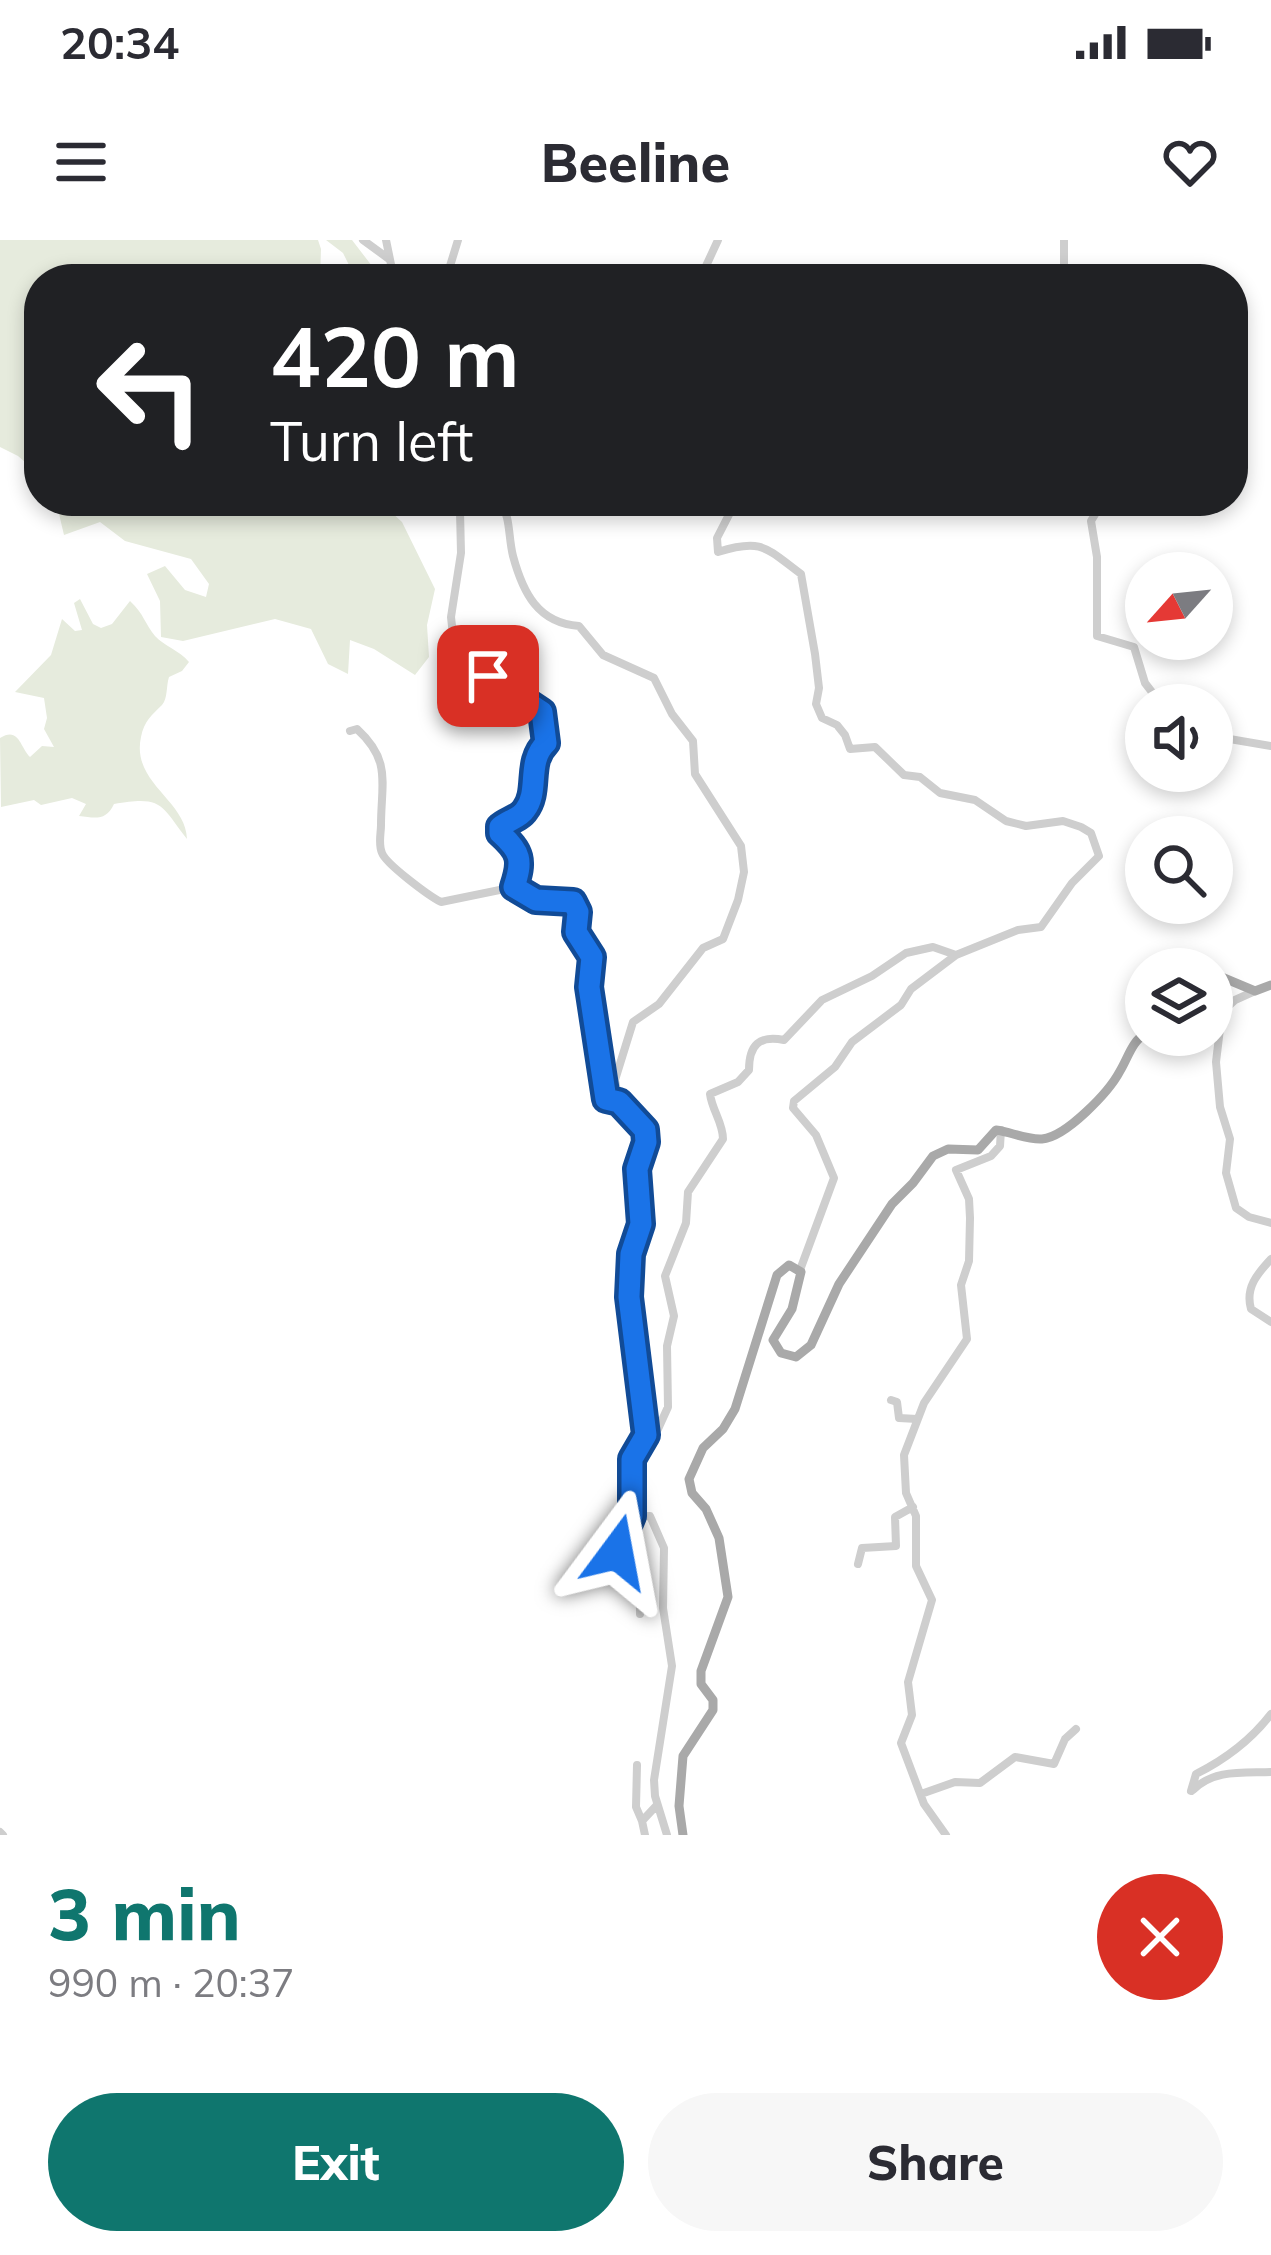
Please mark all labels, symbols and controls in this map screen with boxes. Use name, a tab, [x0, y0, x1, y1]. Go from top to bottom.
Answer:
text: 20:34	[60, 14, 179, 70]
text: Beeline	[541, 128, 730, 196]
icon: menu	[48, 129, 114, 195]
icon: heart	[1157, 129, 1223, 195]
text: 420 m	[270, 303, 520, 408]
icon: left	[72, 312, 228, 468]
text: Turn left	[270, 407, 473, 475]
north arrow	[1125, 552, 1233, 660]
map controls	[1125, 552, 1233, 1056]
pin	[437, 625, 539, 727]
icon: arrive	[455, 643, 521, 709]
button: sound	[1125, 684, 1233, 792]
button: search	[1125, 816, 1233, 924]
button: layers	[1125, 948, 1233, 1056]
position arrow	[554, 1489, 680, 1615]
text: 3 min	[48, 1868, 241, 1958]
button: close	[1097, 1874, 1223, 2000]
text: 990 m · 20:37	[48, 1958, 294, 2007]
button: Exit	[48, 2093, 624, 2231]
button: Share	[648, 2093, 1223, 2231]

